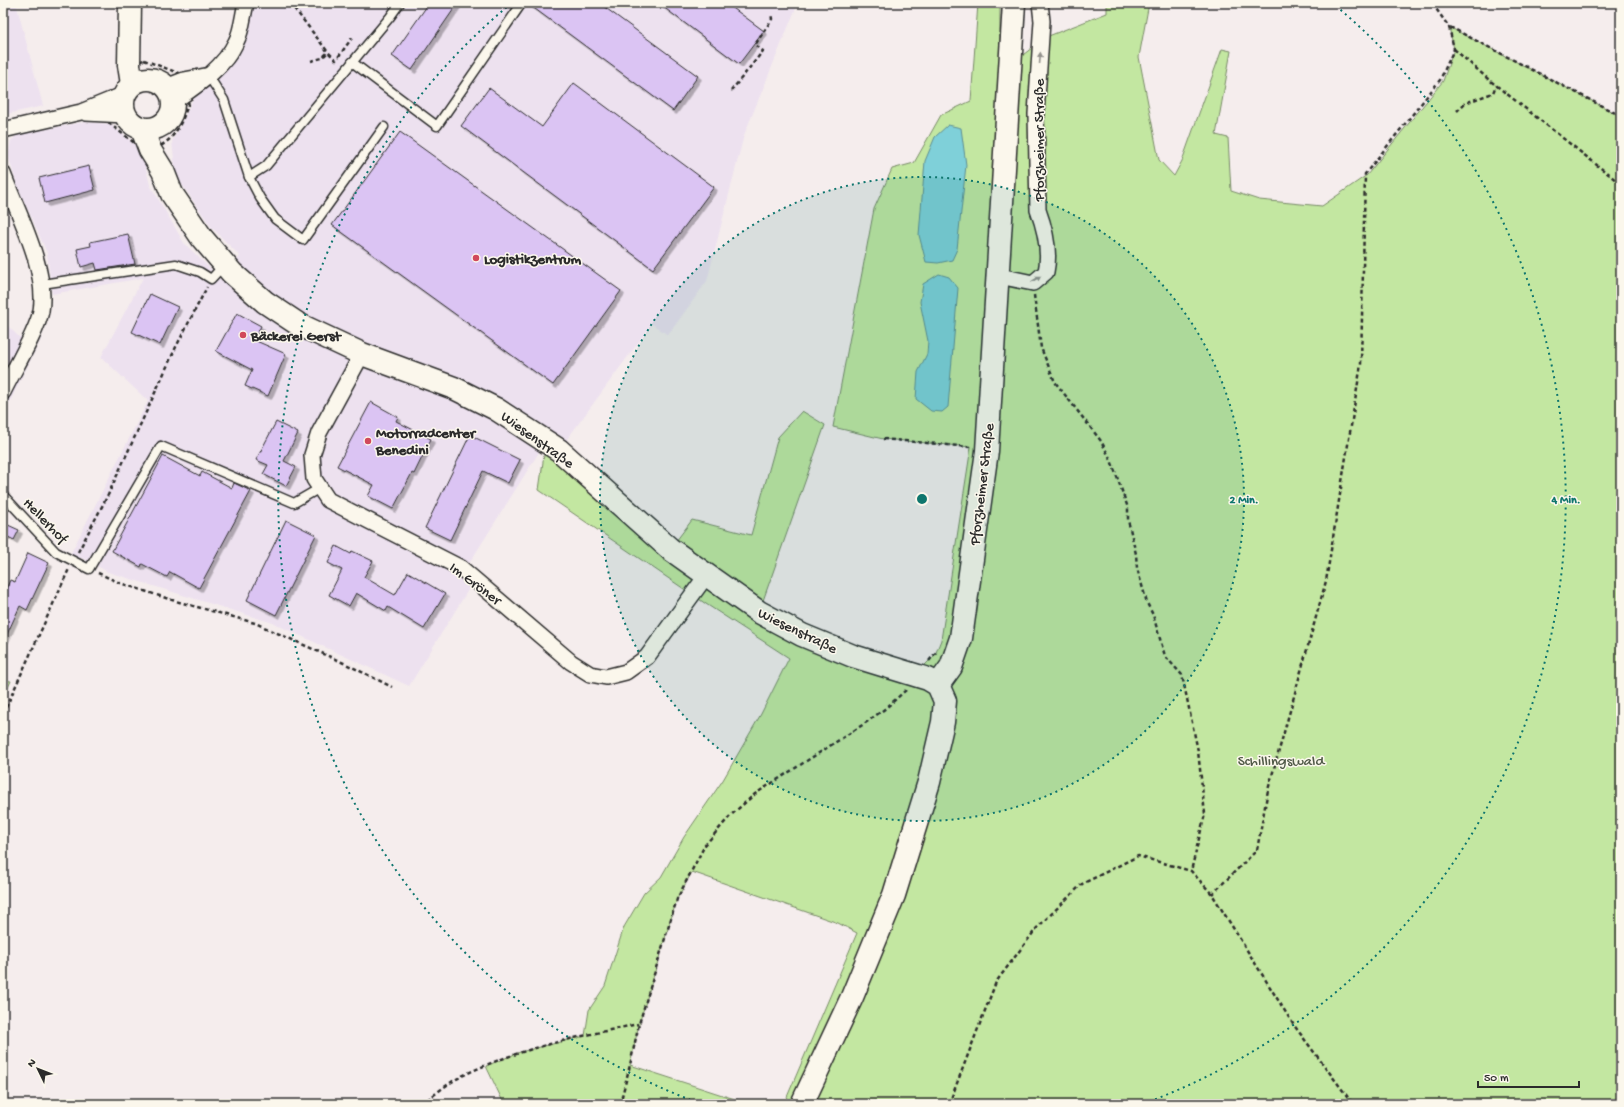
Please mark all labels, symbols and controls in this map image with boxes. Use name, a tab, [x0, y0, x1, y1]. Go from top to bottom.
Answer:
one-way arrow	[1036, 52, 1043, 64]
street label: Pforzheimer Straße	[1031, 79, 1049, 202]
place label: Logistikzentrum	[484, 251, 582, 269]
marker: Logistikzentrum	[471, 253, 481, 263]
one-way arrow	[1030, 276, 1042, 283]
place label: Bäckerei Gerst	[250, 328, 342, 346]
marker: Bäckerei Gerst	[238, 330, 248, 340]
street label: Wiesenstraße	[497, 408, 577, 473]
street label: Pforzheimer Straße	[966, 422, 999, 547]
place label: Motorradcenter Benedini	[375, 425, 477, 460]
marker: Motorradcenter Benedini	[363, 436, 373, 446]
centre of rings	[915, 492, 929, 506]
text: 2 Min.	[1229, 494, 1259, 508]
text: 4 Min.	[1551, 494, 1580, 508]
street label: Hellerhof	[18, 495, 72, 549]
street label: Im Gröner	[445, 559, 506, 611]
street label: Wiesenstraße	[754, 605, 840, 659]
park label: Schillingswald	[1238, 753, 1325, 771]
north arrow	[18, 1049, 58, 1089]
text: N	[25, 1057, 39, 1070]
scale bar	[1478, 1063, 1579, 1089]
text: 50 m	[1484, 1072, 1509, 1086]

